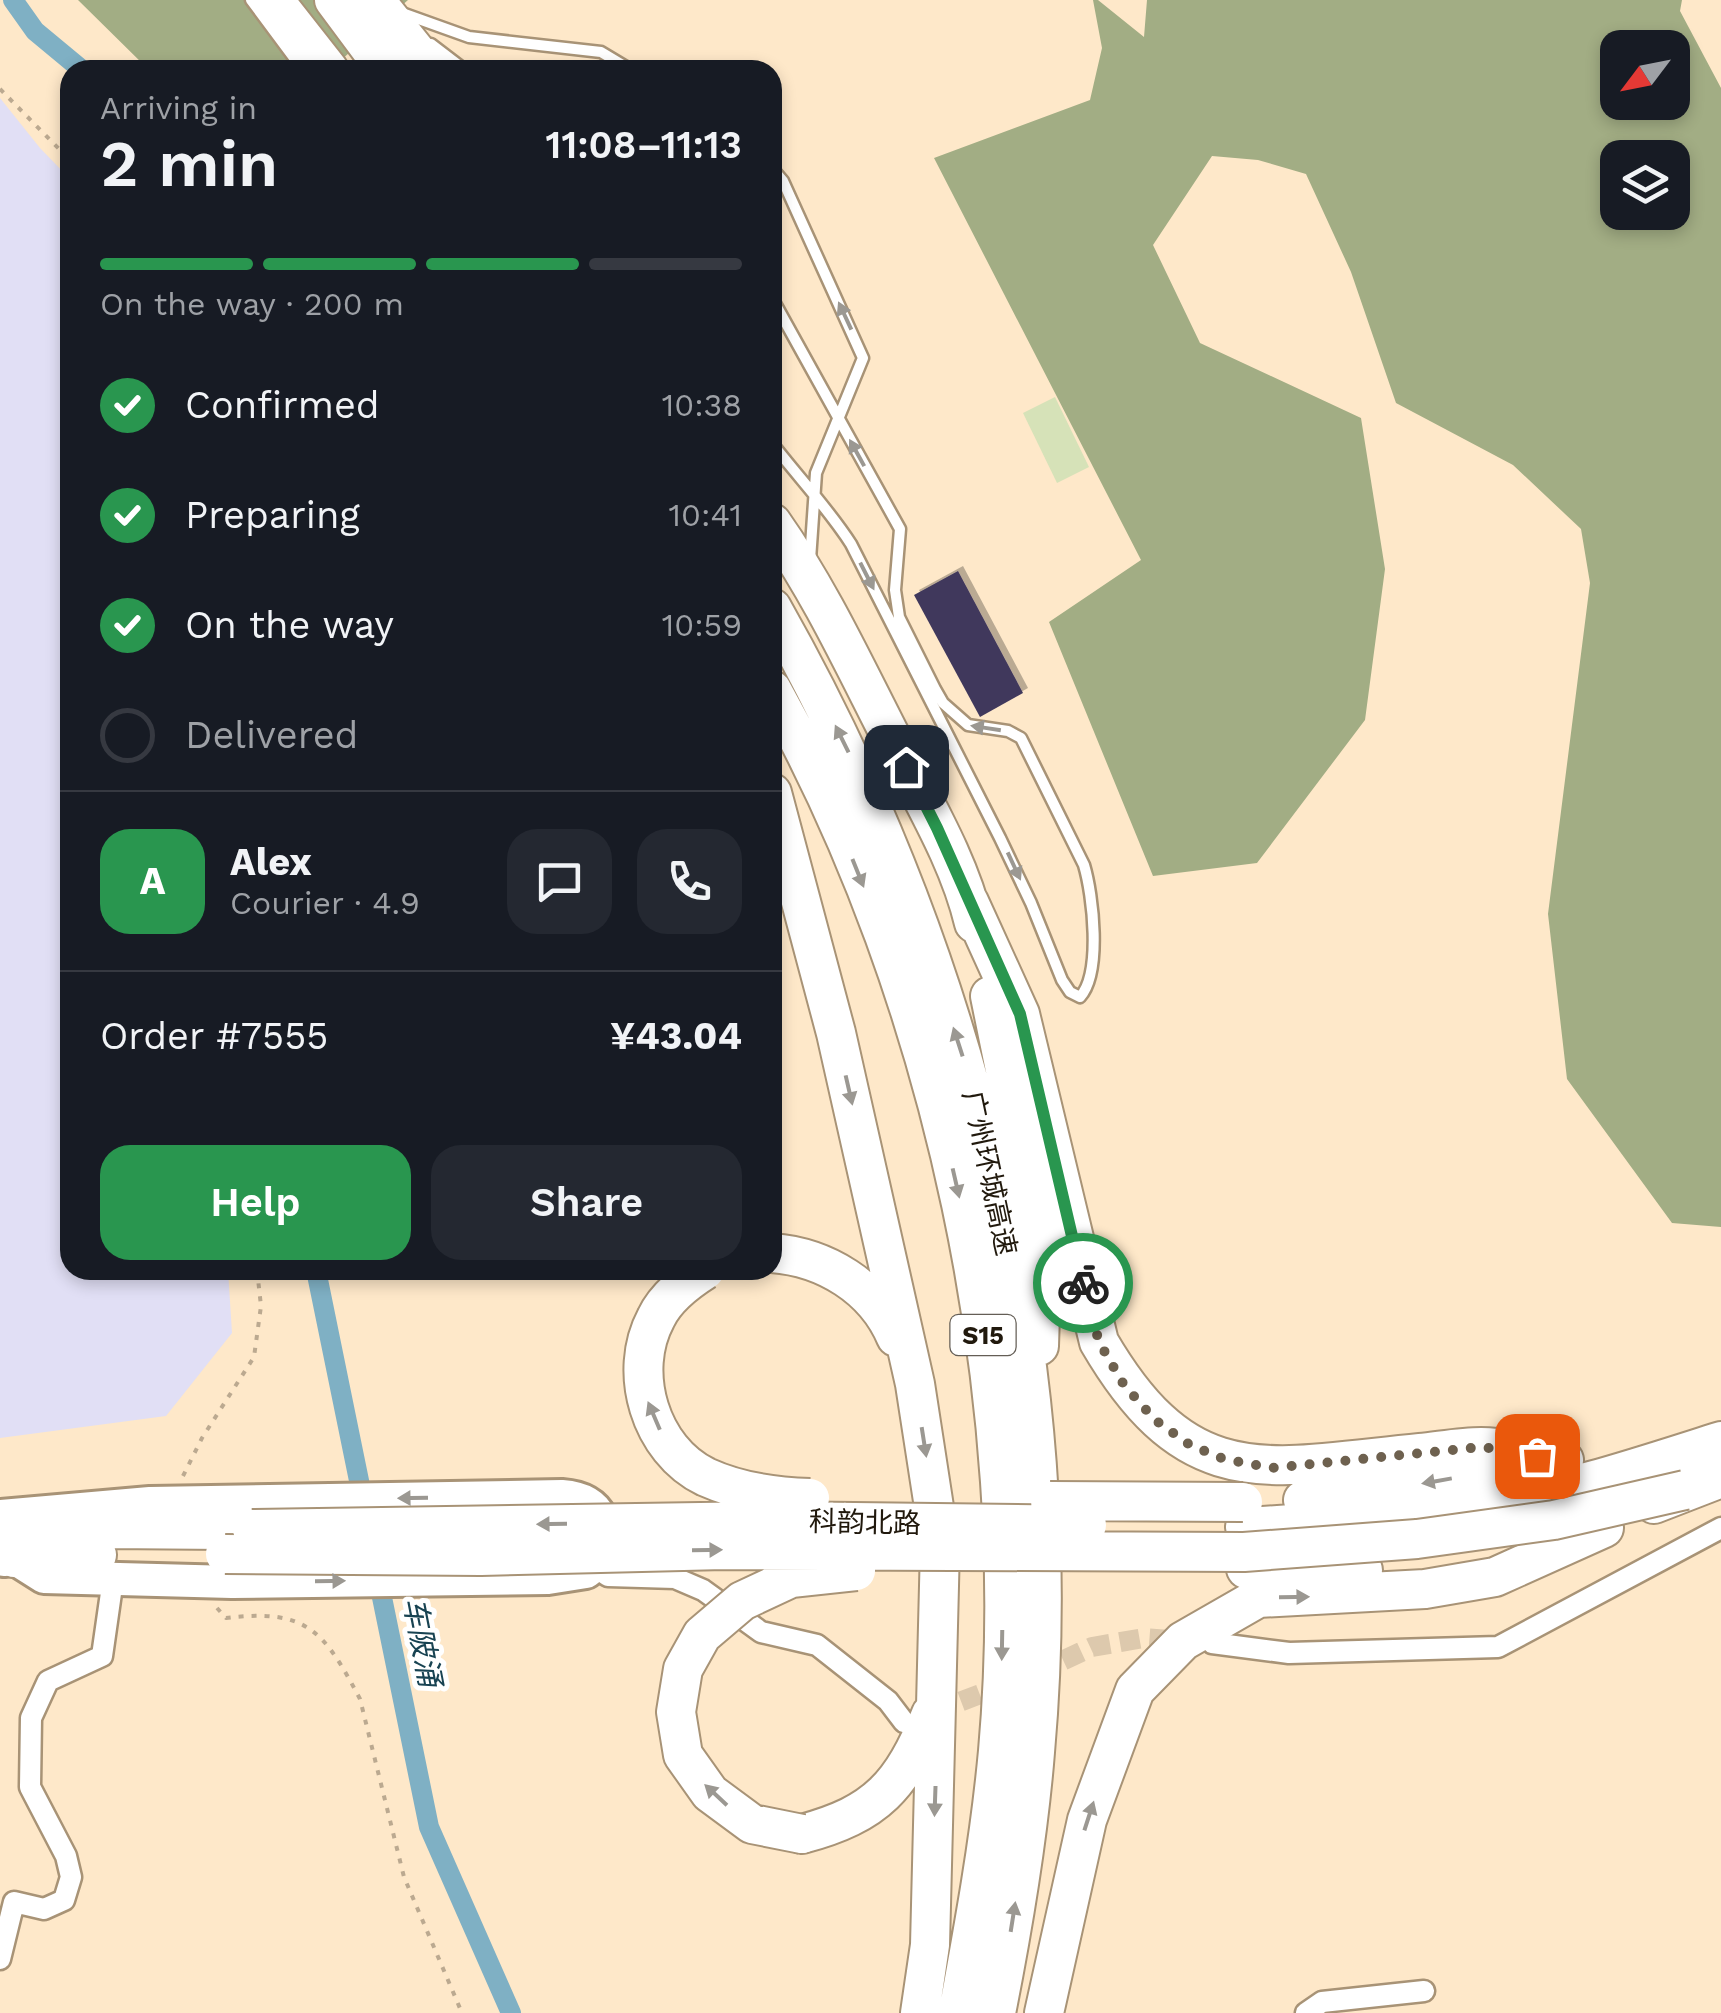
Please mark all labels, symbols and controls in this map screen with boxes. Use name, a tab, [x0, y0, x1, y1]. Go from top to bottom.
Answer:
north arrow	[1600, 30, 1690, 120]
map controls	[1600, 30, 1690, 230]
text: Arriving in	[100, 89, 257, 127]
text: 11:08–11:13	[546, 123, 742, 167]
text: 2 min	[100, 126, 278, 202]
button: layers	[1600, 140, 1690, 230]
text: On the way · 200 m	[100, 285, 404, 323]
one-way arrow	[836, 302, 853, 331]
icon: check	[100, 378, 155, 433]
text: Confirmed	[185, 383, 380, 427]
text: 10:38	[662, 386, 742, 424]
one-way arrow	[848, 438, 865, 467]
icon: check	[100, 488, 155, 543]
text: Preparing	[185, 493, 360, 537]
text: 10:41	[669, 496, 742, 534]
one-way arrow	[858, 562, 875, 591]
icon: check	[100, 598, 155, 653]
text: On the way	[185, 603, 394, 647]
text: 10:59	[662, 606, 742, 644]
text: Delivered	[185, 713, 358, 757]
one-way arrow	[970, 720, 1002, 735]
one-way arrow	[833, 724, 850, 753]
pin	[864, 725, 949, 810]
icon: home	[879, 740, 934, 795]
button: chat	[507, 829, 612, 934]
button: phone	[637, 829, 742, 934]
text: Alex	[230, 840, 312, 884]
one-way arrow	[1005, 852, 1022, 881]
text: A	[140, 859, 165, 903]
one-way arrow	[851, 859, 867, 889]
text: Courier · 4.9	[230, 884, 420, 922]
text: Order #7555	[100, 1014, 328, 1058]
text: ¥43.04	[610, 1014, 742, 1058]
one-way arrow	[950, 1026, 965, 1056]
one-way arrow	[842, 1075, 858, 1106]
street label: 广州环城高速	[956, 1088, 1023, 1259]
button: Help	[100, 1145, 411, 1260]
button: Share	[431, 1145, 742, 1260]
one-way arrow	[948, 1168, 964, 1199]
courier	[1033, 1233, 1133, 1333]
icon: bike	[1056, 1256, 1111, 1311]
road number: S15	[950, 1315, 1016, 1355]
one-way arrow	[645, 1401, 661, 1431]
pin	[1495, 1414, 1580, 1499]
one-way arrow	[917, 1427, 932, 1459]
icon: bag	[1510, 1429, 1565, 1484]
one-way arrow	[1421, 1474, 1452, 1489]
one-way arrow	[396, 1490, 428, 1506]
street label: 科韵北路	[809, 1505, 921, 1540]
one-way arrow	[536, 1517, 568, 1533]
one-way arrow	[692, 1542, 724, 1558]
one-way arrow	[314, 1573, 346, 1589]
one-way arrow	[1279, 1589, 1311, 1605]
water label: 车陂涌	[397, 1594, 449, 1692]
one-way arrow	[994, 1629, 1010, 1661]
one-way arrow	[704, 1784, 729, 1806]
one-way arrow	[927, 1786, 943, 1818]
one-way arrow	[1083, 1800, 1098, 1830]
one-way arrow	[1006, 1901, 1022, 1932]

